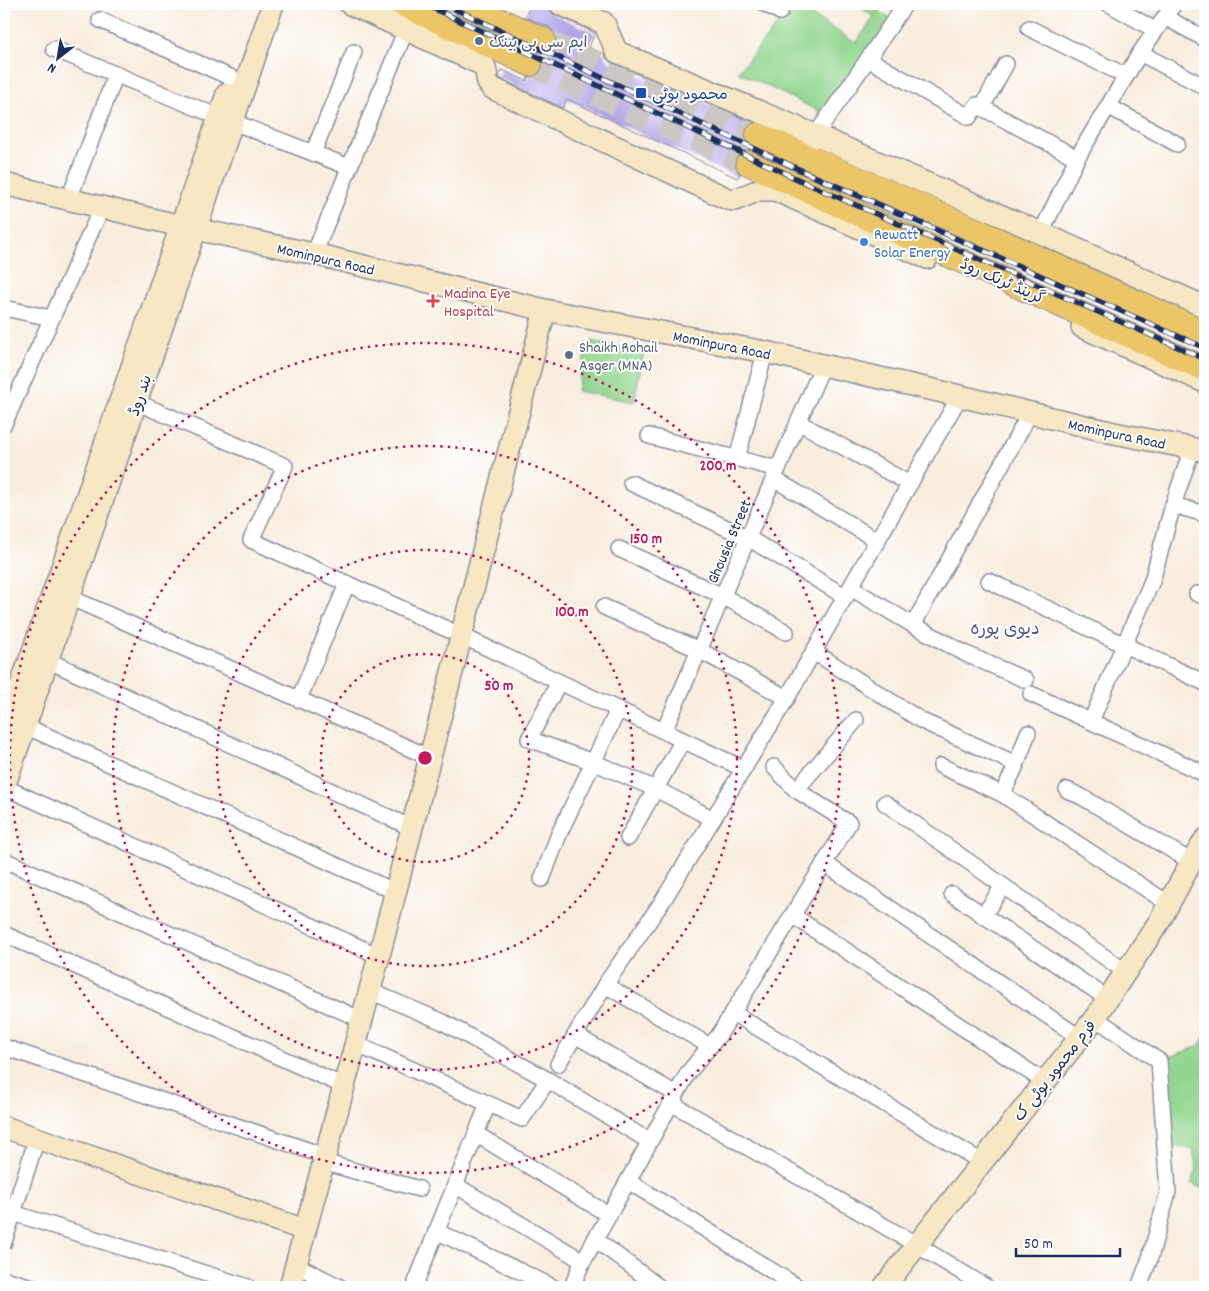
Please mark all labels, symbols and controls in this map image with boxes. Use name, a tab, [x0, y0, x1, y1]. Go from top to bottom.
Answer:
north arrow	[32, 32, 82, 82]
place label: ایم سی بی بینک	[489, 32, 587, 55]
marker: ایم سی بی بینک	[473, 35, 485, 47]
text: N	[44, 57, 60, 78]
place label: محمود بوٹی	[652, 84, 728, 107]
marker: محمود بوٹی	[634, 86, 648, 100]
place label: Rewatt Solar Energy	[874, 224, 951, 265]
marker: Rewatt Solar Energy	[858, 236, 870, 248]
street label: Mominpura Road	[275, 238, 376, 283]
street label: گرینڈ ٹرنک روڈ	[956, 253, 1048, 311]
place label: Madina Eye Hospital	[444, 283, 511, 324]
marker: Madina Eye Hospital	[426, 294, 440, 308]
street label: Mominpura Road	[671, 326, 772, 367]
place label: Shaikh Rohail Asger (MNA)	[579, 337, 658, 378]
marker: Shaikh Rohail Asger (MNA)	[563, 349, 575, 361]
street label: بند روڈ	[124, 372, 159, 420]
street label: Mominpura Road	[1066, 414, 1167, 457]
text: 200 m	[700, 456, 736, 478]
street label: Ghousia Street	[702, 496, 758, 587]
text: 150 m	[630, 529, 662, 551]
text: 100 m	[555, 602, 589, 624]
district label: دیوی پورہ	[970, 618, 1040, 643]
text: 50 m	[485, 676, 513, 698]
centre of rings	[416, 749, 434, 767]
street label: فرم محمود بوٹی ک	[1009, 1016, 1103, 1127]
scale bar	[1016, 1226, 1120, 1258]
text: 50 m	[1024, 1234, 1053, 1256]

